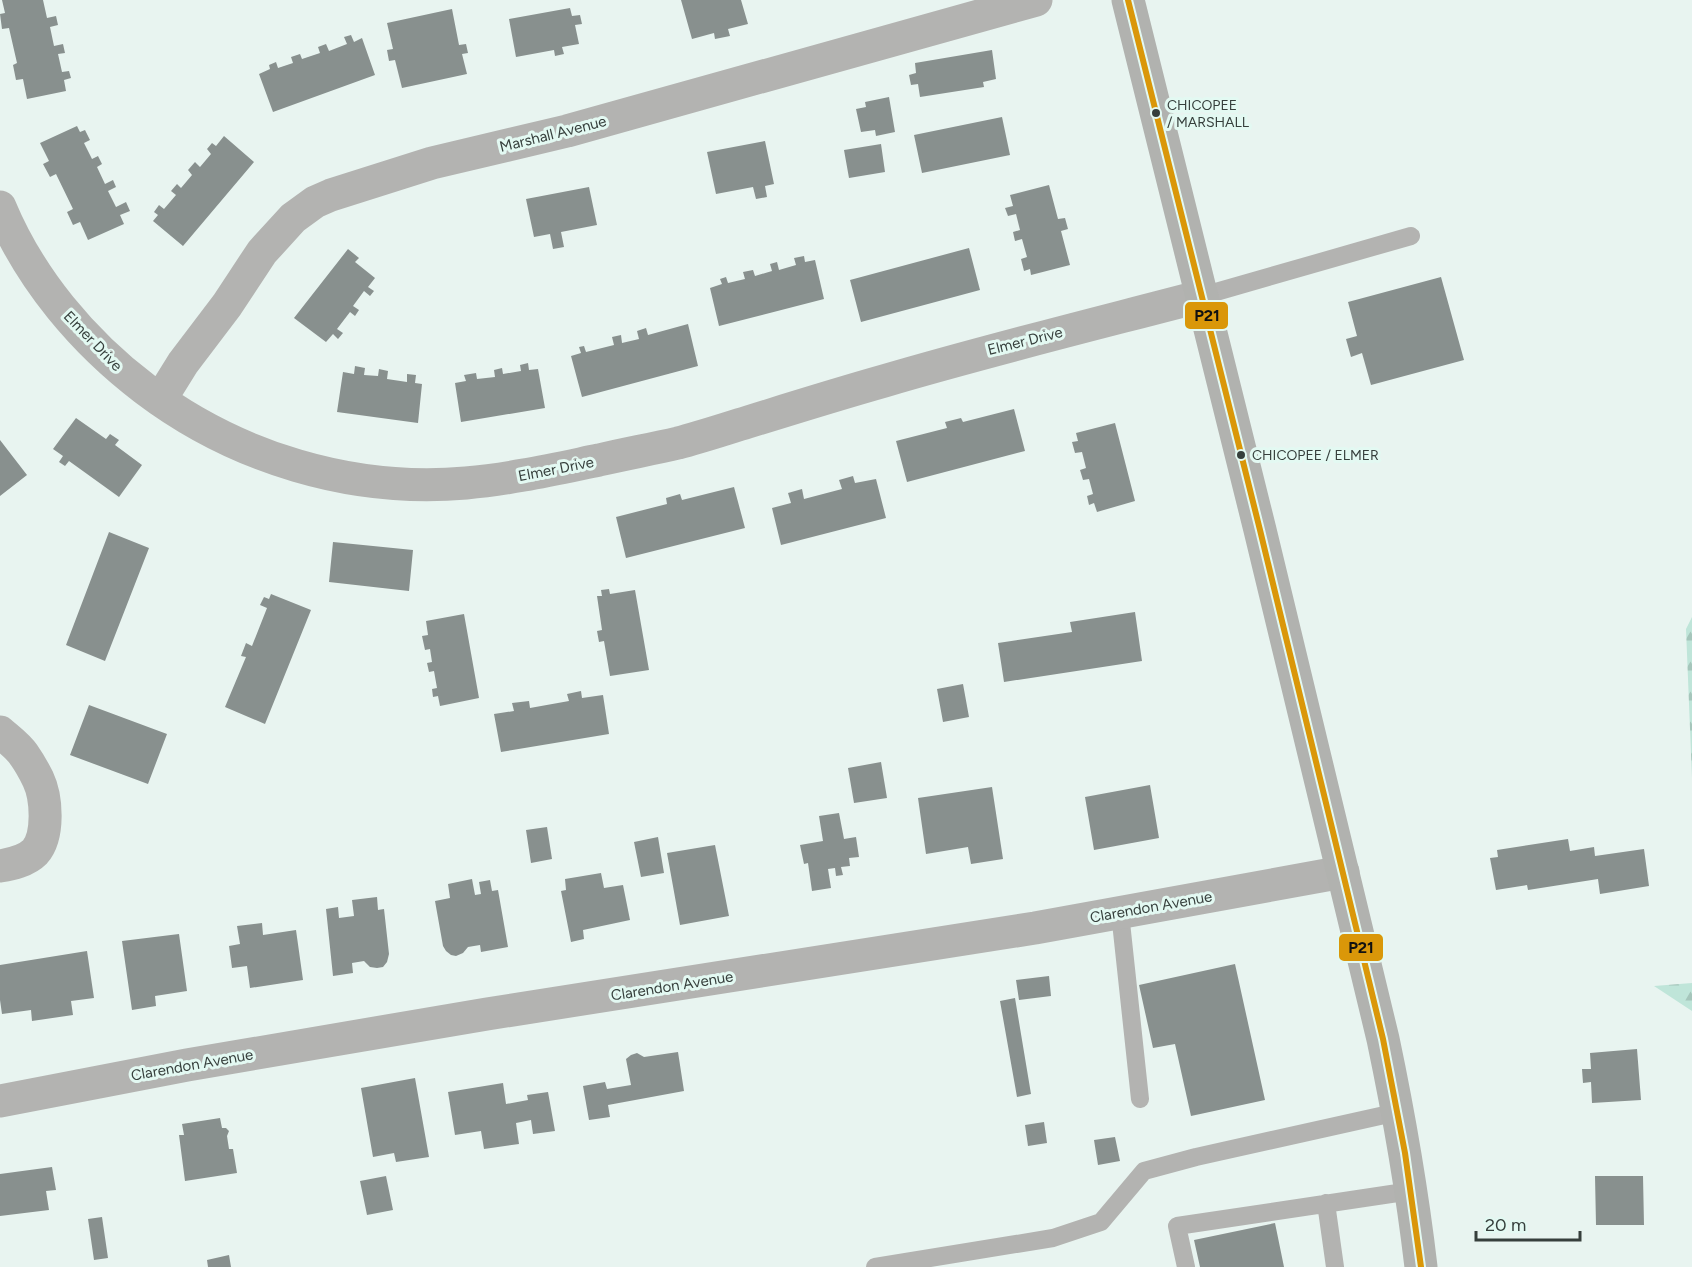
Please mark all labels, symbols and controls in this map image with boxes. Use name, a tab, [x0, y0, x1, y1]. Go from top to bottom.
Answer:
place label: CHICOPEE / MARSHALL	[1167, 97, 1250, 131]
marker: CHICOPEE / MARSHALL	[1150, 107, 1162, 119]
street label: Marshall Avenue	[498, 112, 608, 156]
line badge: P21	[1184, 301, 1229, 330]
text: P21	[1194, 306, 1220, 325]
street label: Elmer Drive	[60, 307, 126, 375]
street label: Elmer Drive	[986, 323, 1064, 359]
place label: CHICOPEE / ELMER	[1252, 447, 1379, 464]
marker: CHICOPEE / ELMER	[1235, 449, 1247, 461]
street label: Elmer Drive	[517, 453, 595, 485]
street label: Clarendon Avenue	[1089, 887, 1213, 927]
line badge: P21	[1338, 933, 1384, 962]
text: P21	[1348, 938, 1374, 957]
street label: Clarendon Avenue	[610, 967, 734, 1005]
street label: Clarendon Avenue	[130, 1045, 254, 1085]
scale bar	[1476, 1204, 1580, 1242]
text: 20 m	[1485, 1214, 1526, 1236]

